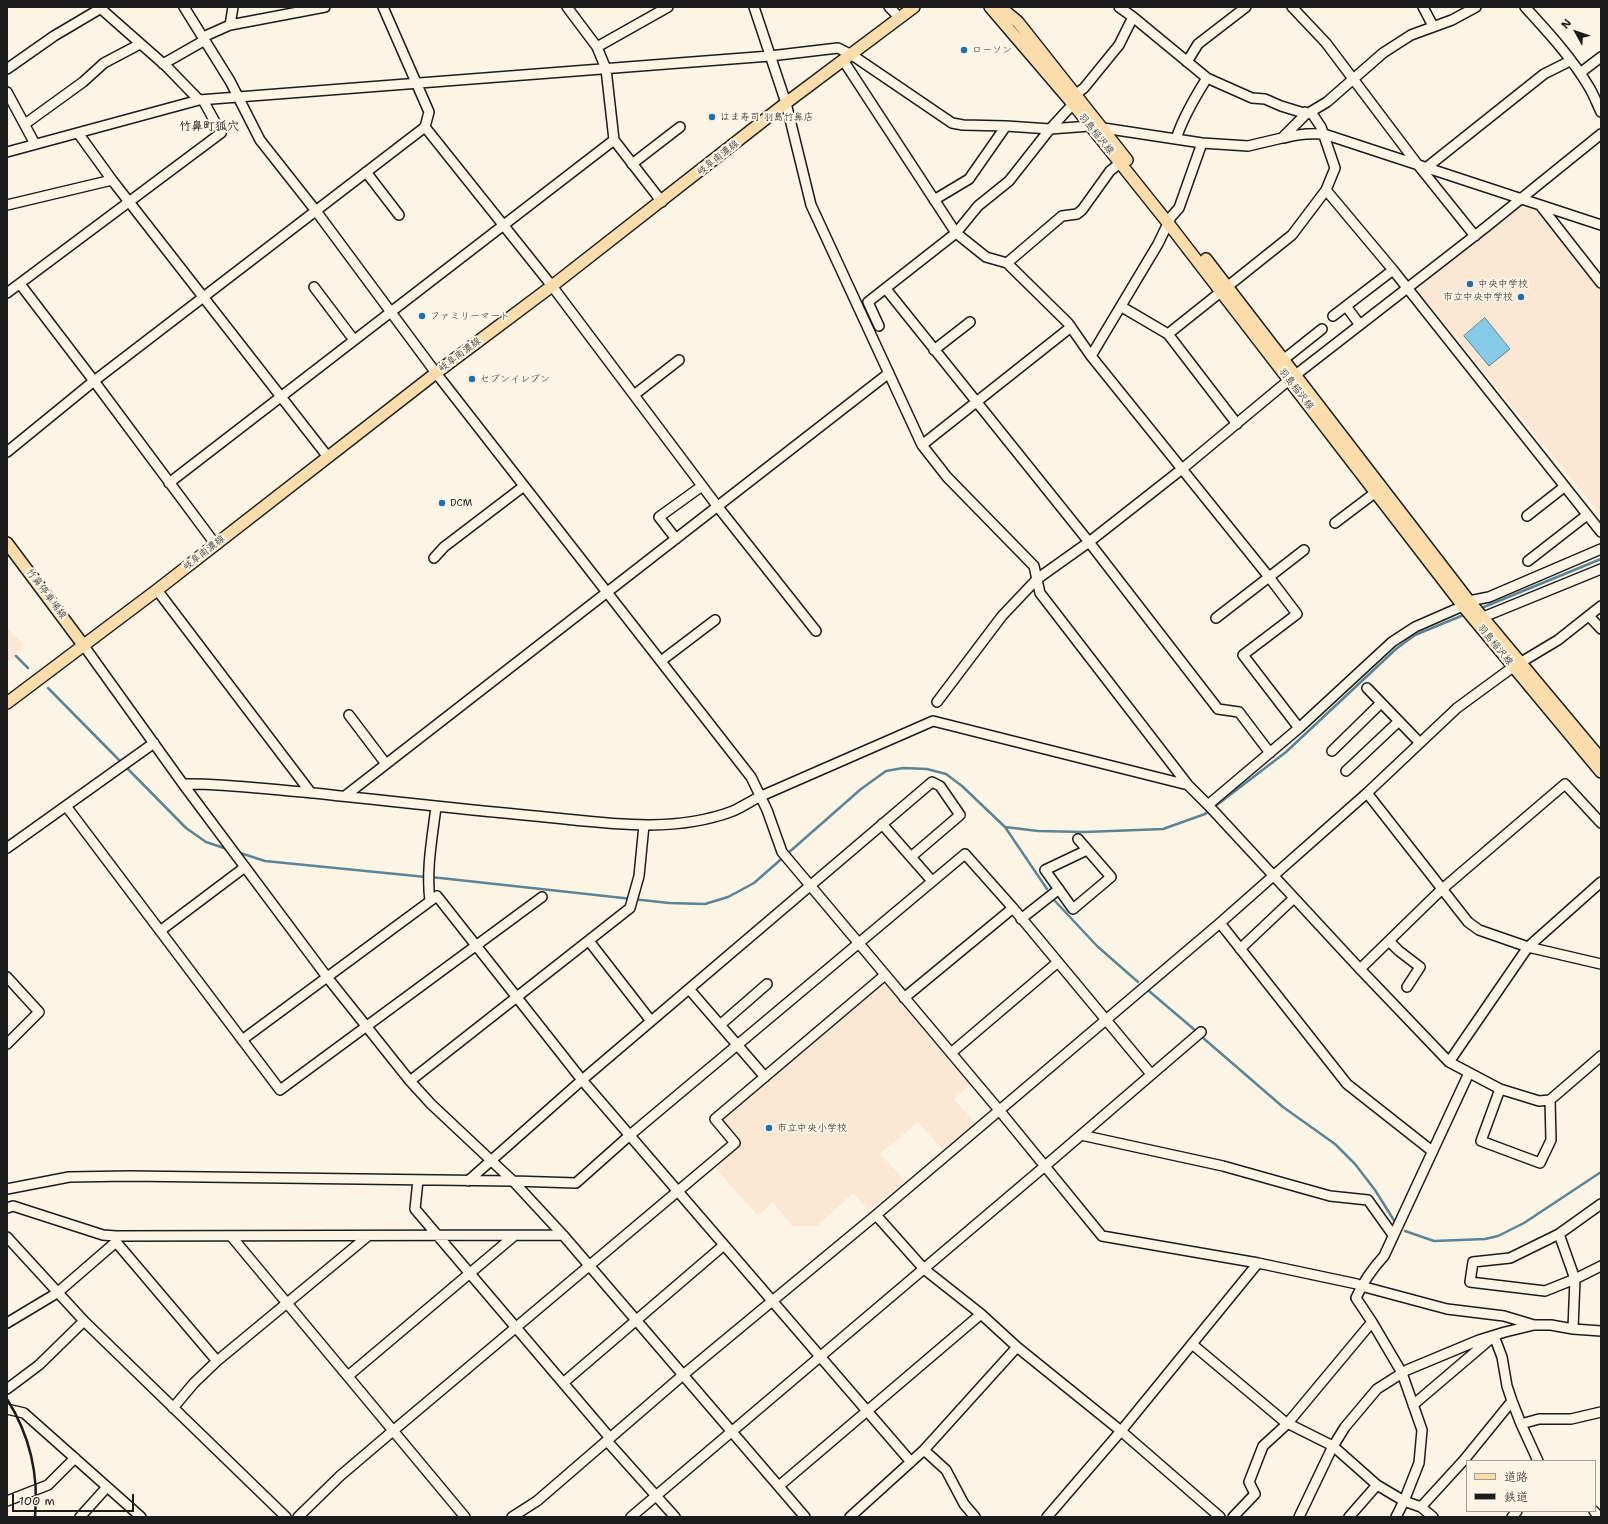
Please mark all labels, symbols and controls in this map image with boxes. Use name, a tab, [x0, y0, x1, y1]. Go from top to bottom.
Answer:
north arrow	[1556, 12, 1596, 52]
text: N	[1558, 16, 1575, 32]
place label: ローソン	[972, 44, 1012, 56]
marker: ローソン	[959, 45, 969, 55]
place label: はま寿司 羽島竹鼻店	[720, 111, 813, 123]
street label: 羽島稲沢線	[1076, 111, 1116, 157]
marker: はま寿司 羽島竹鼻店	[707, 112, 717, 122]
district label: 竹鼻町狐穴	[179, 120, 239, 134]
street label: 岐阜南濃線	[695, 138, 741, 178]
place label: 中央中学校	[1478, 278, 1528, 290]
marker: 中央中学校	[1465, 279, 1475, 289]
place label: 市立中央中学校	[1443, 291, 1513, 303]
marker: 市立中央中学校	[1516, 292, 1526, 302]
place label: ファミリーマート	[430, 310, 510, 322]
marker: ファミリーマート	[417, 311, 427, 321]
street label: 岐阜南濃線	[436, 335, 484, 375]
street label: 羽島稲沢線	[1276, 366, 1316, 412]
place label: セブンイレブン	[480, 373, 550, 385]
marker: セブンイレブン	[467, 374, 477, 384]
place label: DCM	[450, 497, 472, 509]
marker: DCM	[437, 498, 447, 508]
street label: 岐阜南濃線	[181, 533, 227, 573]
street label: 竹鼻停車場線	[23, 566, 69, 622]
street label: 羽島稲沢線	[1475, 622, 1515, 668]
place label: 市立中央小学校	[777, 1122, 847, 1134]
marker: 市立中央小学校	[764, 1123, 774, 1133]
legend	[1466, 1460, 1596, 1512]
text: 道路	[1504, 1469, 1528, 1485]
scale bar	[14, 1486, 136, 1512]
text: 鉄道	[1504, 1489, 1528, 1505]
text: 100 m	[19, 1493, 55, 1509]

